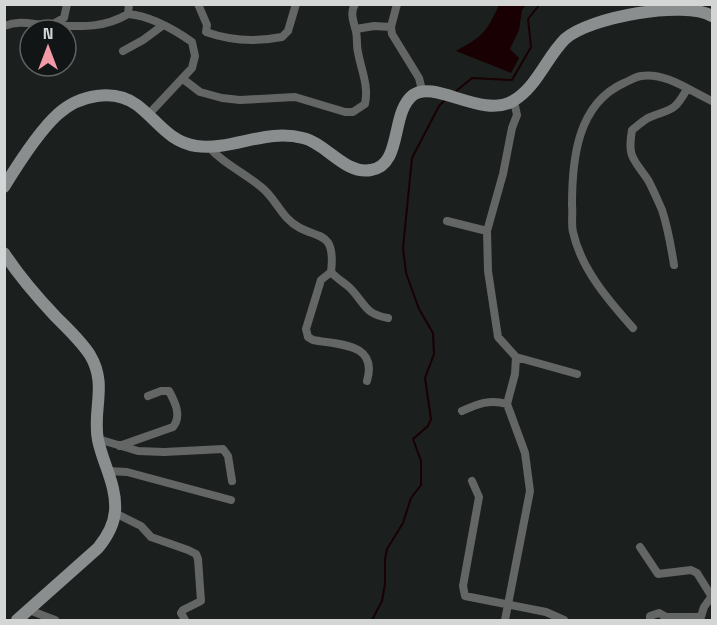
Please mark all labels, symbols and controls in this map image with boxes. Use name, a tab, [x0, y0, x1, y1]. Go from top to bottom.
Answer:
north arrow	[18, 18, 78, 78]
text: N	[43, 23, 53, 44]

